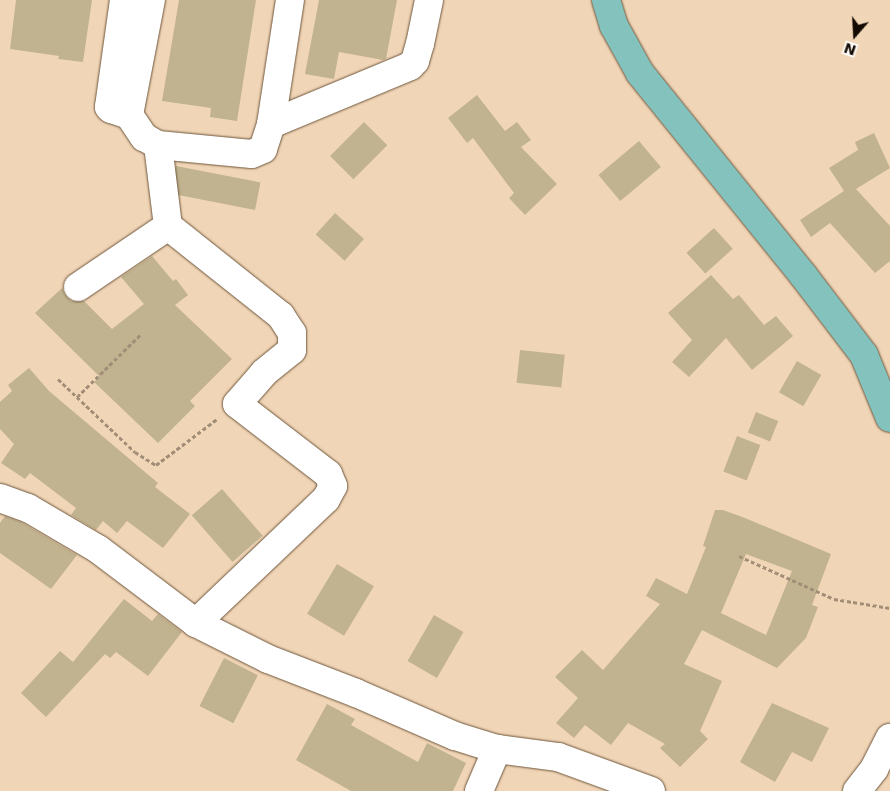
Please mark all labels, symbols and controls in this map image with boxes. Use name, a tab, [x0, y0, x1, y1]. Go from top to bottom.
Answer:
north arrow	[830, 10, 880, 60]
text: N	[842, 40, 858, 59]

